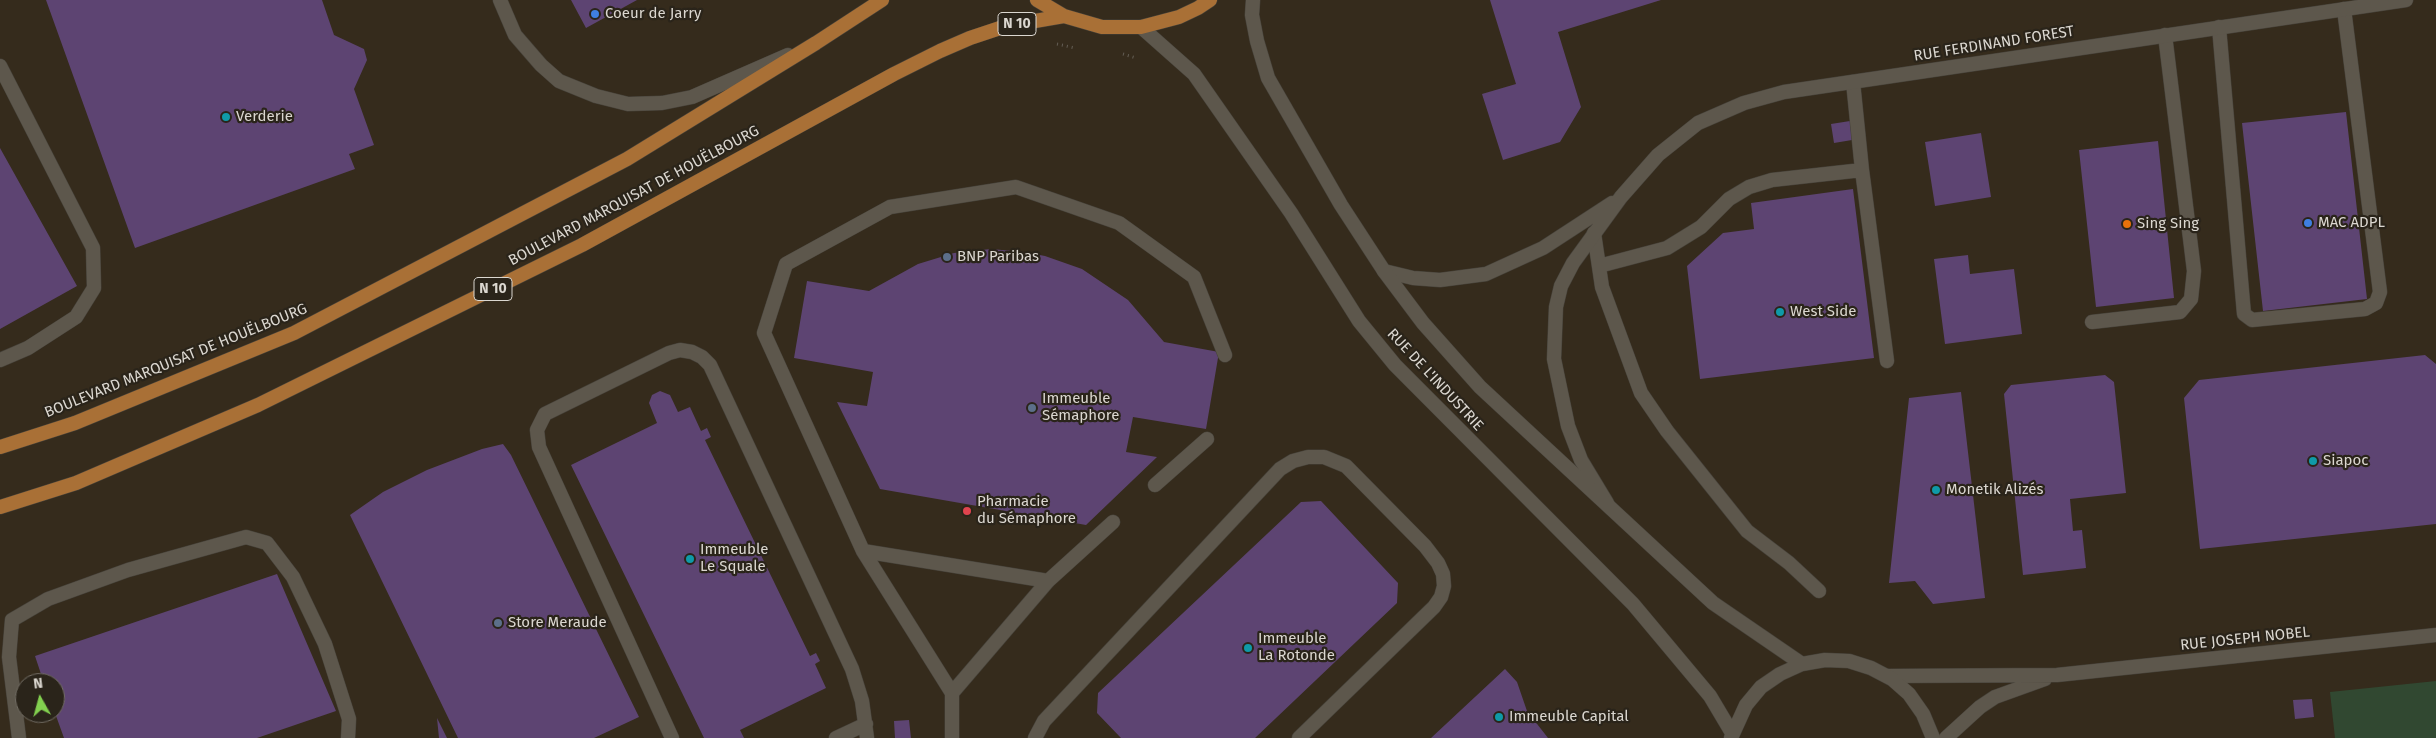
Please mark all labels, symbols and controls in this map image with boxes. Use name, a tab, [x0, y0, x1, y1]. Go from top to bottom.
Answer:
place label: Coeur de Jarry	[605, 5, 701, 23]
marker: Coeur de Jarry	[589, 8, 601, 20]
road number: N 10	[998, 12, 1036, 36]
street label: RUE FERDINAND FOREST	[1912, 22, 2076, 66]
place label: Verderie	[236, 108, 293, 126]
marker: Verderie	[220, 111, 232, 123]
street label: BOULEVARD MARQUISAT DE HOUËLBOURG	[506, 122, 762, 270]
place label: MAC ADPL	[2318, 214, 2385, 232]
place label: Sing Sing	[2137, 215, 2199, 233]
marker: MAC ADPL	[2302, 217, 2314, 229]
marker: Sing Sing	[2121, 218, 2133, 230]
place label: BNP Paribas	[957, 248, 1039, 266]
marker: BNP Paribas	[941, 251, 953, 263]
road number: N 10	[474, 278, 512, 300]
street label: BOULEVARD MARQUISAT DE HOUËLBOURG	[42, 300, 310, 422]
place label: West Side	[1790, 303, 1856, 321]
marker: West Side	[1774, 306, 1786, 318]
street label: RUE DE L'INDUSTRIE	[1383, 325, 1487, 435]
place label: Immeuble Sémaphore	[1042, 390, 1119, 425]
marker: Immeuble Sémaphore	[1026, 402, 1038, 414]
place label: Siapoc	[2323, 452, 2368, 470]
marker: Siapoc	[2307, 455, 2319, 467]
place label: Monetik Alizés	[1946, 481, 2044, 499]
marker: Monetik Alizés	[1930, 484, 1942, 496]
place label: Pharmacie du Sémaphore	[977, 493, 1076, 528]
marker: Pharmacie du Sémaphore	[961, 505, 973, 517]
place label: Immeuble Le Squale	[700, 541, 768, 576]
marker: Immeuble Le Squale	[684, 553, 696, 565]
place label: Store Meraude	[508, 614, 607, 632]
marker: Store Meraude	[492, 617, 504, 629]
street label: RUE JOSEPH NOBEL	[2179, 623, 2311, 655]
place label: Immeuble La Rotonde	[1258, 630, 1335, 665]
marker: Immeuble La Rotonde	[1242, 642, 1254, 654]
north arrow	[15, 673, 65, 723]
text: N	[33, 675, 44, 693]
place label: Immeuble Capital	[1509, 708, 1629, 726]
marker: Immeuble Capital	[1493, 711, 1505, 723]

